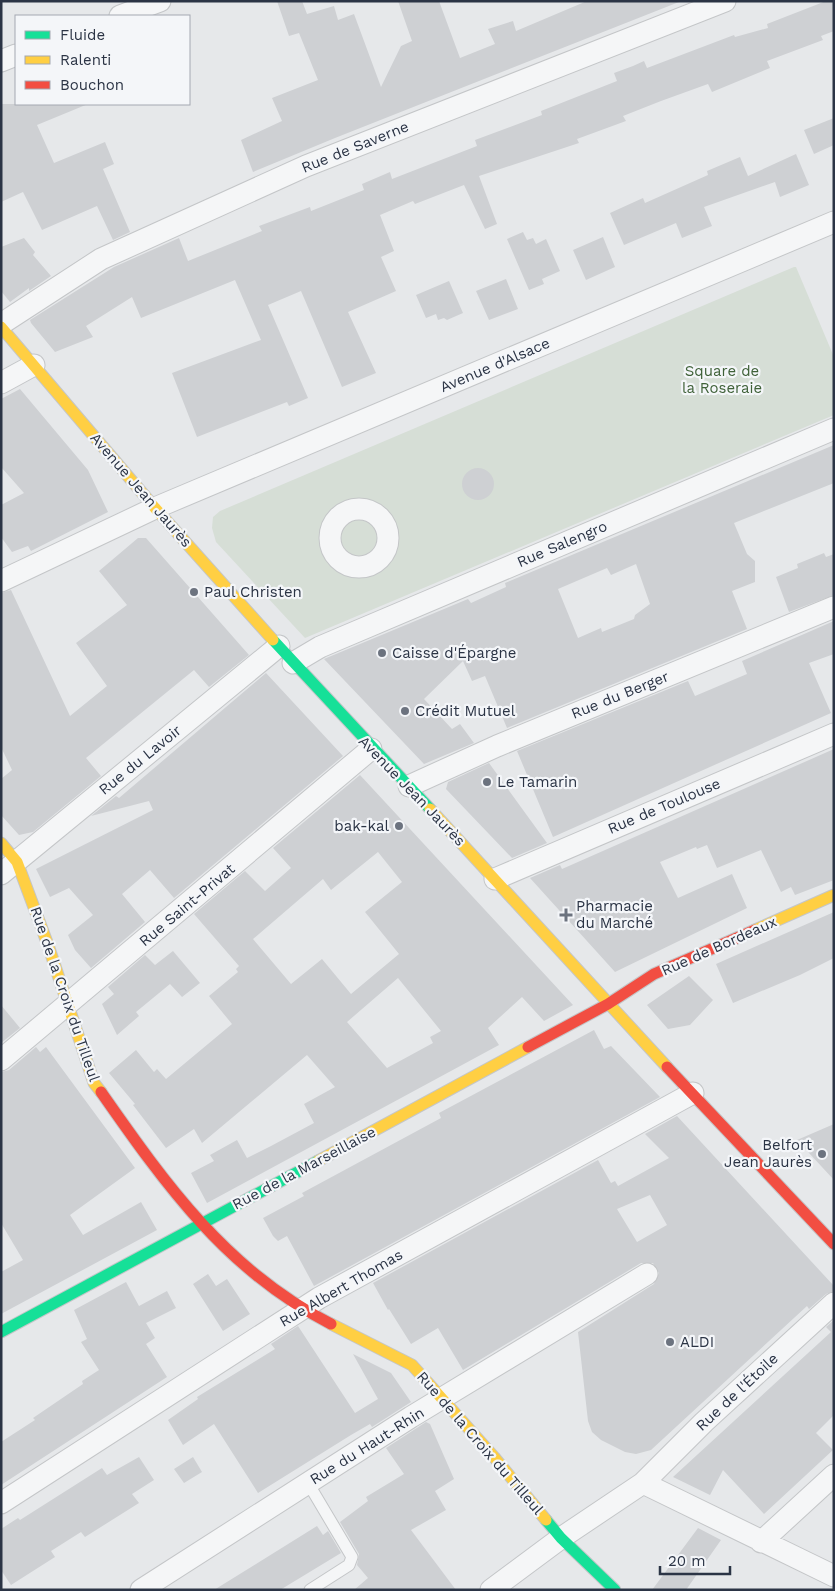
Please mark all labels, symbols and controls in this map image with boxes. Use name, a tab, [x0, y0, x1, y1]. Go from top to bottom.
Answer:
legend	[15, 15, 190, 105]
text: Fluide	[60, 26, 105, 44]
text: Ralenti	[60, 51, 111, 69]
text: Bouchon	[60, 76, 124, 94]
street label: Rue de Saverne	[299, 117, 411, 177]
street label: Avenue d'Alsace	[437, 334, 553, 396]
park label: Square de la Roseraie	[682, 362, 762, 397]
street label: Avenue Jean Jaurès	[86, 429, 196, 551]
street label: Rue Salengro	[514, 517, 610, 571]
place label: Paul Christen	[204, 583, 302, 601]
marker: Paul Christen	[188, 586, 200, 598]
place label: Caisse d'Épargne	[392, 644, 516, 662]
marker: Caisse d'Épargne	[376, 647, 388, 659]
street label: Rue du Berger	[569, 667, 671, 723]
place label: Crédit Mutuel	[415, 702, 516, 720]
marker: Crédit Mutuel	[399, 705, 411, 717]
street label: Rue du Lavoir	[95, 721, 185, 799]
street label: Avenue Jean Jaurès	[355, 732, 469, 850]
place label: Le Tamarin	[497, 773, 577, 791]
street label: Rue de Toulouse	[605, 774, 723, 838]
marker: Le Tamarin	[481, 776, 493, 788]
place label: bak-kal	[334, 817, 389, 835]
marker: bak-kal	[393, 820, 405, 832]
street label: Rue Saint-Privat	[136, 859, 239, 950]
place label: Pharmacie du Marché	[576, 897, 653, 932]
street label: Rue de la Croix du Tilleul	[27, 904, 104, 1084]
marker: Pharmacie du Marché	[560, 909, 572, 921]
street label: Rue de Bordeaux	[658, 912, 780, 980]
street label: Rue de la Marseillaise	[229, 1123, 379, 1213]
place label: Belfort Jean Jaurès	[724, 1136, 813, 1171]
marker: Belfort Jean Jaurès	[816, 1148, 828, 1160]
street label: Rue Albert Thomas	[276, 1245, 406, 1331]
place label: ALDI	[680, 1333, 714, 1351]
marker: ALDI	[664, 1336, 676, 1348]
street label: Rue de l'Étoile	[692, 1349, 782, 1435]
street label: Rue de la Croix du Tilleul	[413, 1368, 547, 1519]
street label: Rue du Haut-Rhin	[306, 1404, 428, 1488]
scale bar	[660, 1544, 730, 1576]
text: 20 m	[668, 1552, 706, 1570]

